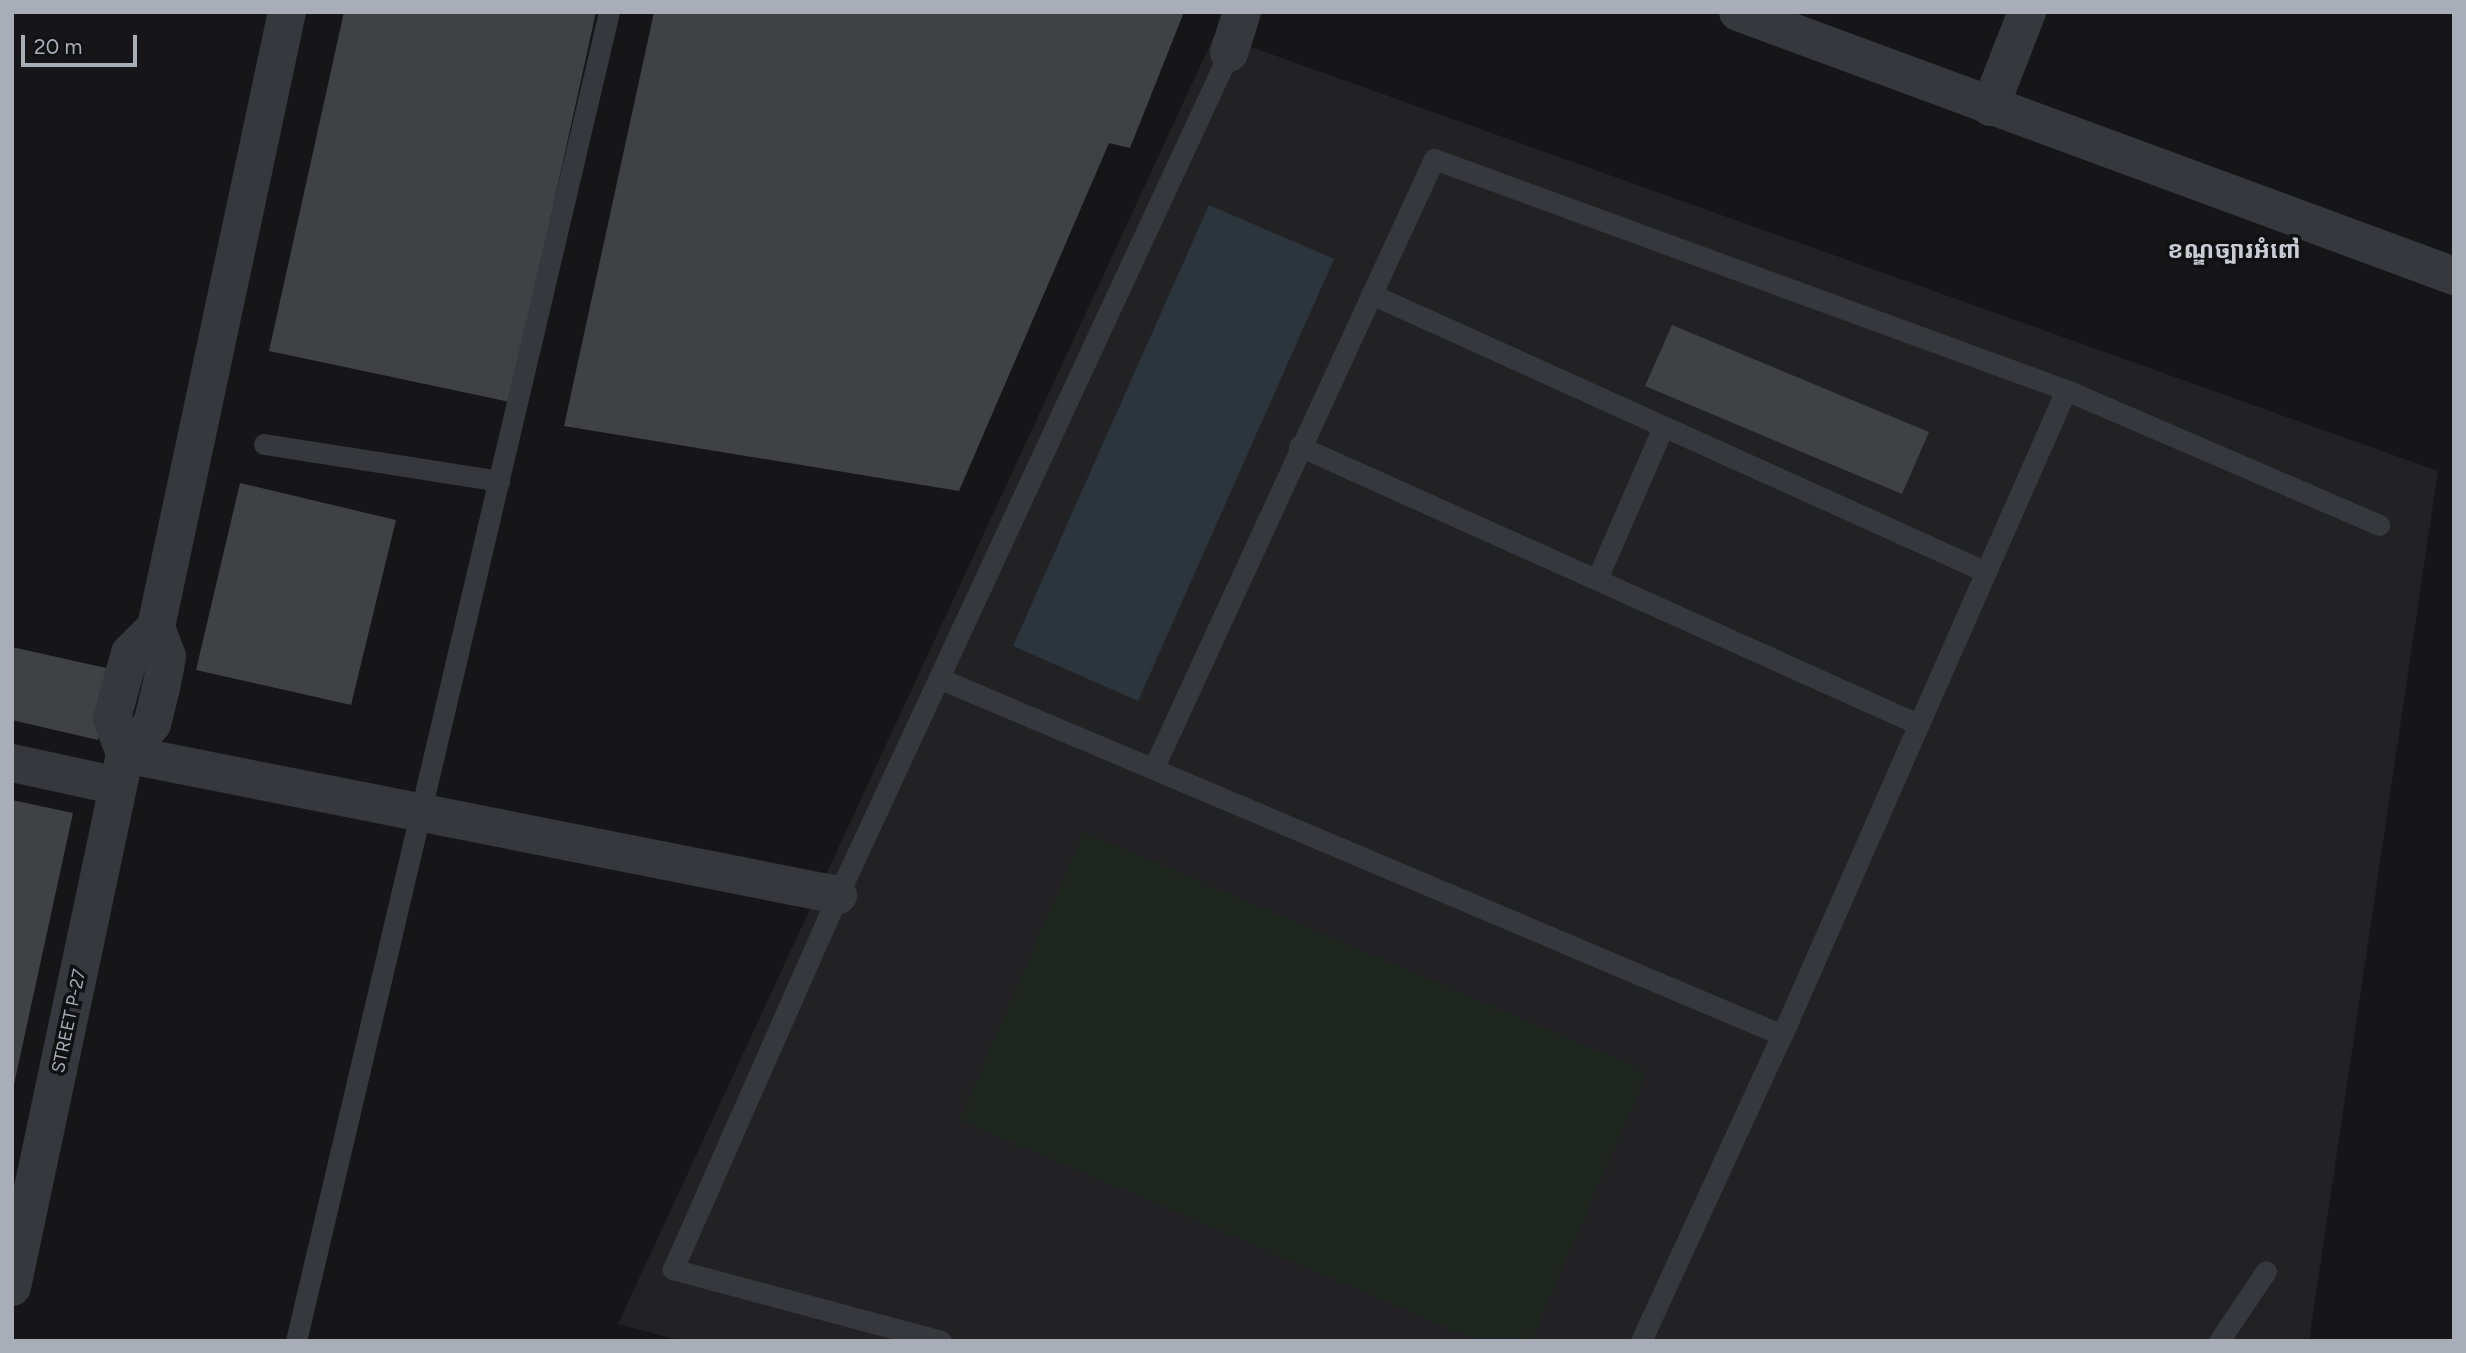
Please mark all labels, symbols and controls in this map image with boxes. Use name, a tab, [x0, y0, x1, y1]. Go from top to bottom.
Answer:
scale bar	[24, 21, 140, 65]
text: 20 m	[34, 34, 82, 59]
district label: ខណ្ឌច្បារអំពៅ	[2167, 236, 2301, 264]
street label: STREET P-27	[47, 967, 91, 1075]

